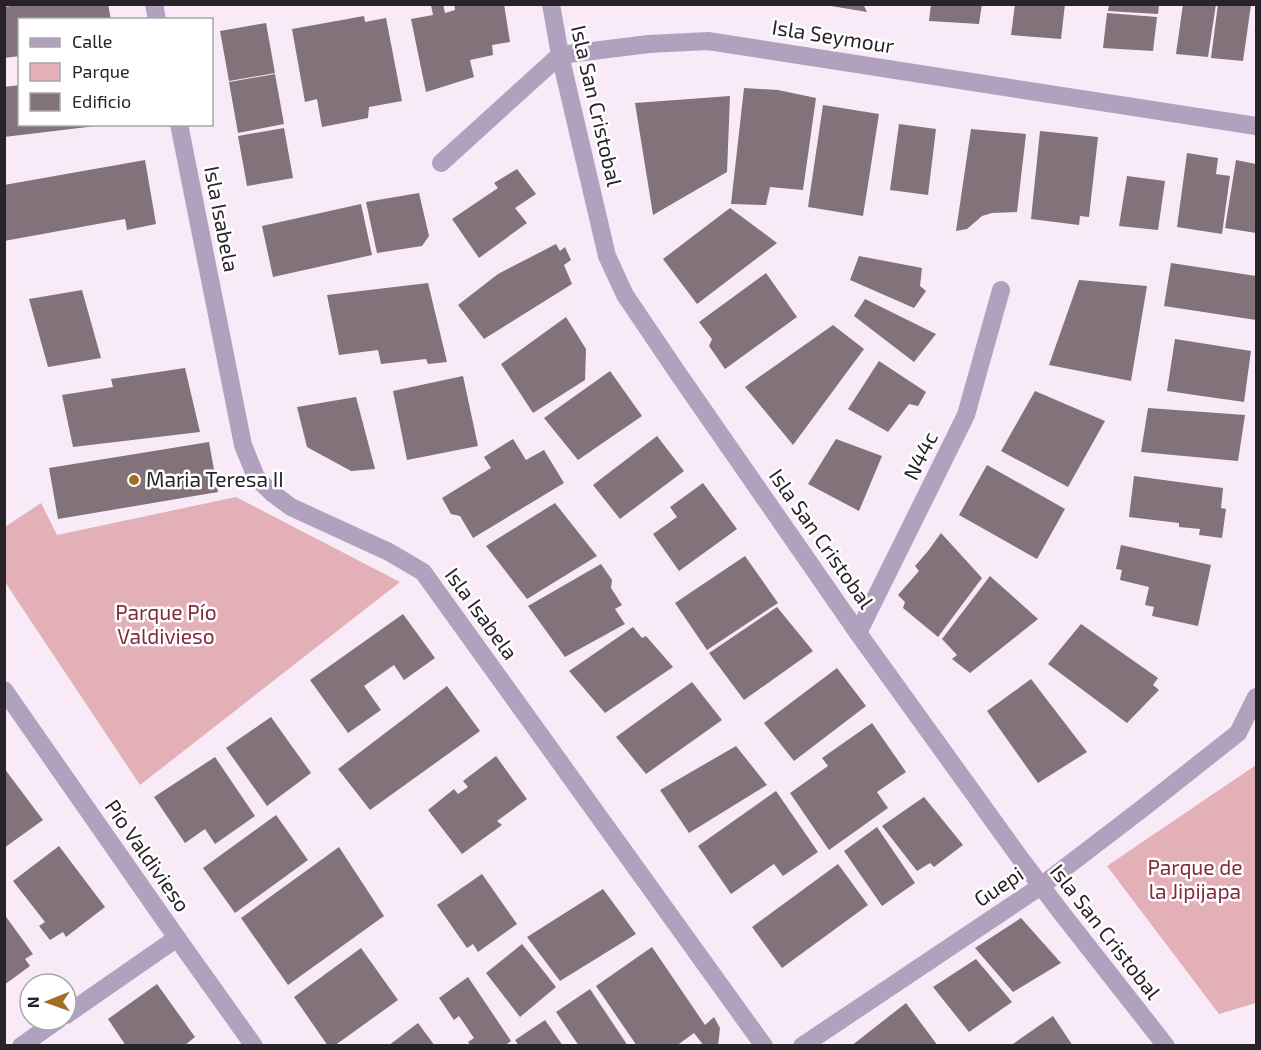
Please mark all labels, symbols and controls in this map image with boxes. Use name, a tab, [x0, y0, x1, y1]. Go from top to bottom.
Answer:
street label: Isla Seymour	[770, 14, 897, 58]
legend	[18, 18, 213, 126]
street label: Isla San Cristobal	[567, 23, 628, 189]
text: Calle	[72, 30, 113, 52]
text: Parque	[72, 60, 130, 82]
text: Edificio	[72, 90, 131, 112]
street label: Isla Isabela	[200, 164, 245, 274]
street label: N44c	[897, 427, 942, 484]
street label: Isla San Cristobal	[765, 463, 880, 613]
place label: Maria Teresa II	[146, 466, 284, 491]
marker: Maria Teresa II	[127, 473, 141, 487]
street label: Isla Isabela	[441, 562, 524, 664]
park label: Parque Pío Valdivieso	[115, 599, 217, 648]
street label: Pío Valdivieso	[100, 794, 196, 916]
park label: Parque de la Jipijapa	[1147, 854, 1243, 904]
street label: Isla San Cristobal	[1046, 858, 1167, 1004]
street label: Guepi	[969, 860, 1027, 911]
north arrow	[18, 972, 78, 1032]
text: N	[23, 996, 42, 1008]

